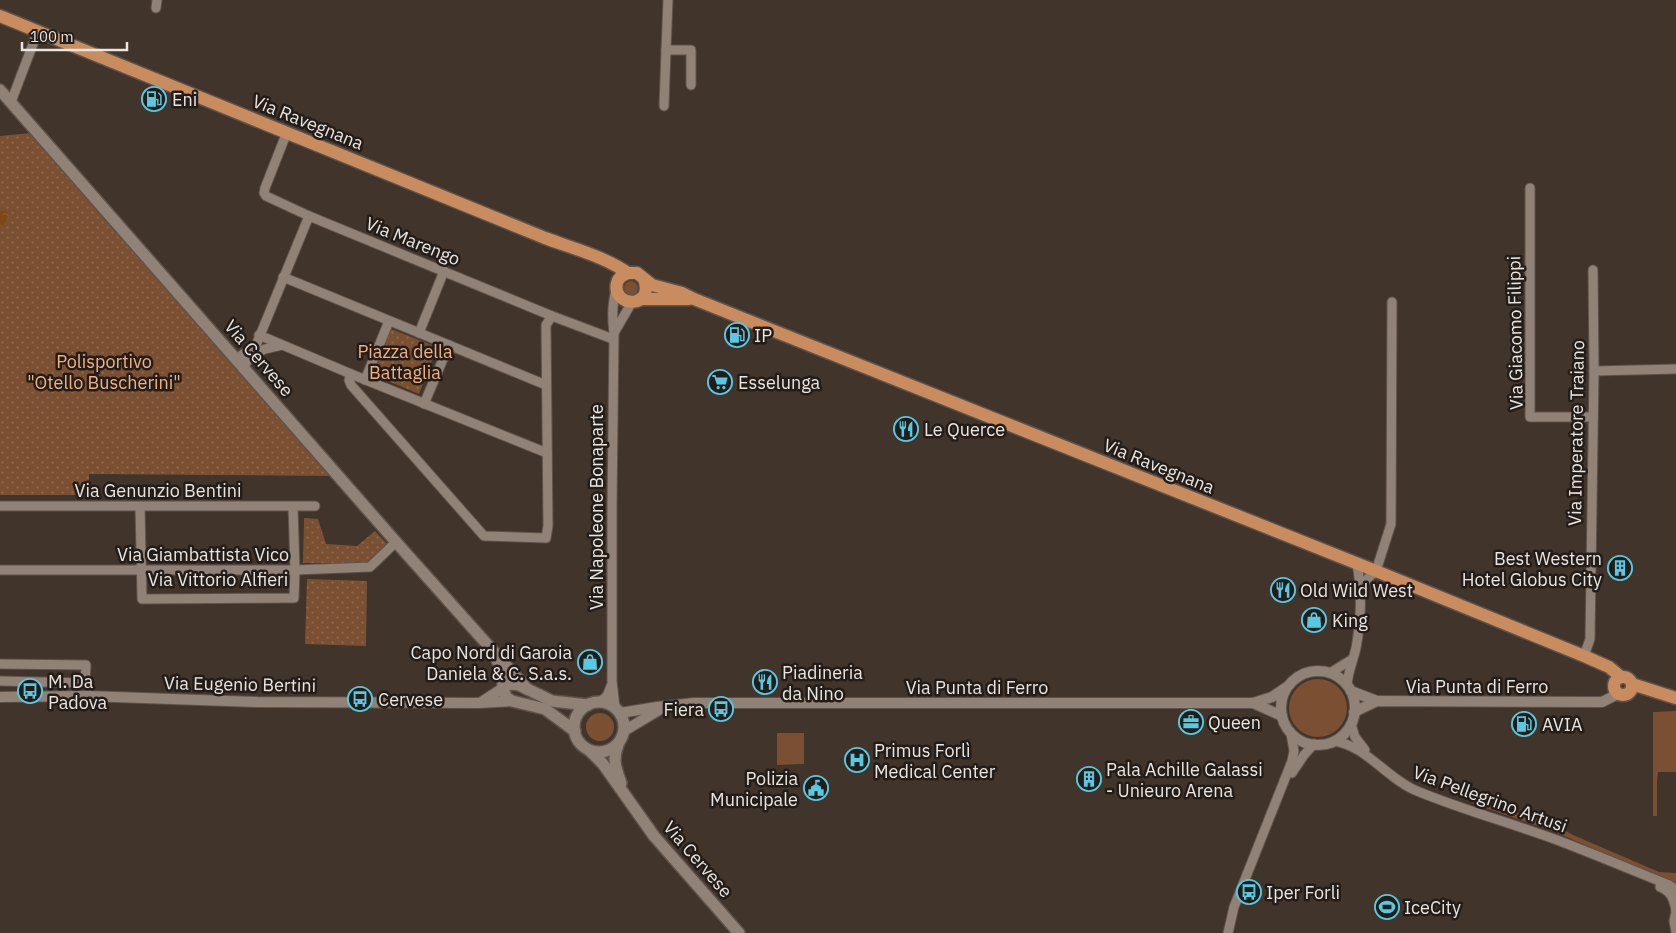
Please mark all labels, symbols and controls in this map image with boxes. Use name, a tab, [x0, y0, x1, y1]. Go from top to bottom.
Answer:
scale bar	[22, 20, 128, 52]
text: 100 m	[30, 27, 74, 46]
fuel station icon: Eni	[141, 86, 167, 112]
place label: Eni	[172, 88, 197, 111]
street label: Via Ravegnana	[249, 89, 367, 155]
street label: Via Marengo	[362, 212, 464, 270]
street label: Via Giacomo Filippi	[1502, 256, 1528, 410]
street label: Via Cervese	[219, 315, 299, 401]
fuel station icon: IP	[724, 322, 750, 348]
place label: IP	[754, 324, 772, 347]
park label: Piazza della Battaglia	[357, 340, 453, 384]
street label: Via Imperatore Traiano	[1563, 340, 1589, 526]
park label: Polisportivo "Otello Buscherini"	[27, 350, 181, 394]
supermarket icon: Esselunga	[707, 369, 733, 395]
place label: Esselunga	[738, 371, 821, 394]
street label: Via Napoleone Bonaparte	[585, 404, 608, 610]
restaurant icon: Le Querce	[893, 416, 919, 442]
place label: Le Querce	[924, 418, 1005, 441]
street label: Via Ravegnana	[1100, 433, 1218, 499]
street label: Via Genunzio Bentini	[75, 479, 241, 502]
street label: Via Giambattista Vico	[117, 543, 289, 566]
place label: Best Western Hotel Globus City	[1462, 547, 1602, 591]
building icon: Best Western Hotel Globus City	[1607, 555, 1633, 581]
street label: Via Vittorio Alfieri	[148, 568, 288, 591]
restaurant icon: Old Wild West	[1270, 577, 1296, 603]
place label: Old Wild West	[1300, 579, 1413, 602]
shop icon: King	[1301, 607, 1327, 633]
place label: King	[1332, 609, 1368, 632]
place label: Capo Nord di Garoia Daniela & C. S.a.s.	[410, 641, 572, 685]
shop icon: Capo Nord di Garoia Daniela & C. S.a.s.	[577, 649, 603, 675]
place label: Piadineria da Nino	[782, 661, 863, 705]
restaurant icon: Piadineria da Nino	[752, 669, 778, 695]
place label: M. Da Padova	[48, 670, 107, 714]
street label: Via Eugenio Bertini	[164, 671, 316, 697]
street label: Via Punta di Ferro	[1406, 675, 1548, 698]
street label: Via Punta di Ferro	[906, 676, 1048, 699]
bus stop icon: M. Da Padova	[17, 678, 43, 704]
bus stop icon: Cervese	[347, 686, 373, 712]
place label: Cervese	[378, 688, 443, 711]
bus stop icon: Fiera	[708, 696, 734, 722]
place label: Fiera	[663, 698, 704, 721]
office icon: Queen	[1178, 709, 1204, 735]
place label: Queen	[1208, 711, 1261, 734]
fuel station icon: AVIA	[1511, 711, 1537, 737]
place label: AVIA	[1542, 713, 1583, 736]
place label: Primus Forlì Medical Center	[874, 739, 996, 783]
hospital icon: Primus Forlì Medical Center	[844, 747, 870, 773]
place label: Pala Achille Galassi - Unieuro Arena	[1106, 758, 1263, 802]
street label: Via Pellegrino Artusi	[1410, 760, 1570, 838]
building icon: Pala Achille Galassi - Unieuro Arena	[1076, 766, 1102, 792]
place label: Polizia Municipale	[710, 767, 798, 811]
public building icon: Polizia Municipale	[803, 775, 829, 801]
street label: Via Cervese	[658, 816, 738, 902]
bus stop icon: Iper Forli	[1236, 879, 1262, 905]
place label: Iper Forli	[1266, 881, 1340, 904]
sports icon: IceCity	[1374, 894, 1400, 920]
place label: IceCity	[1404, 896, 1461, 919]

